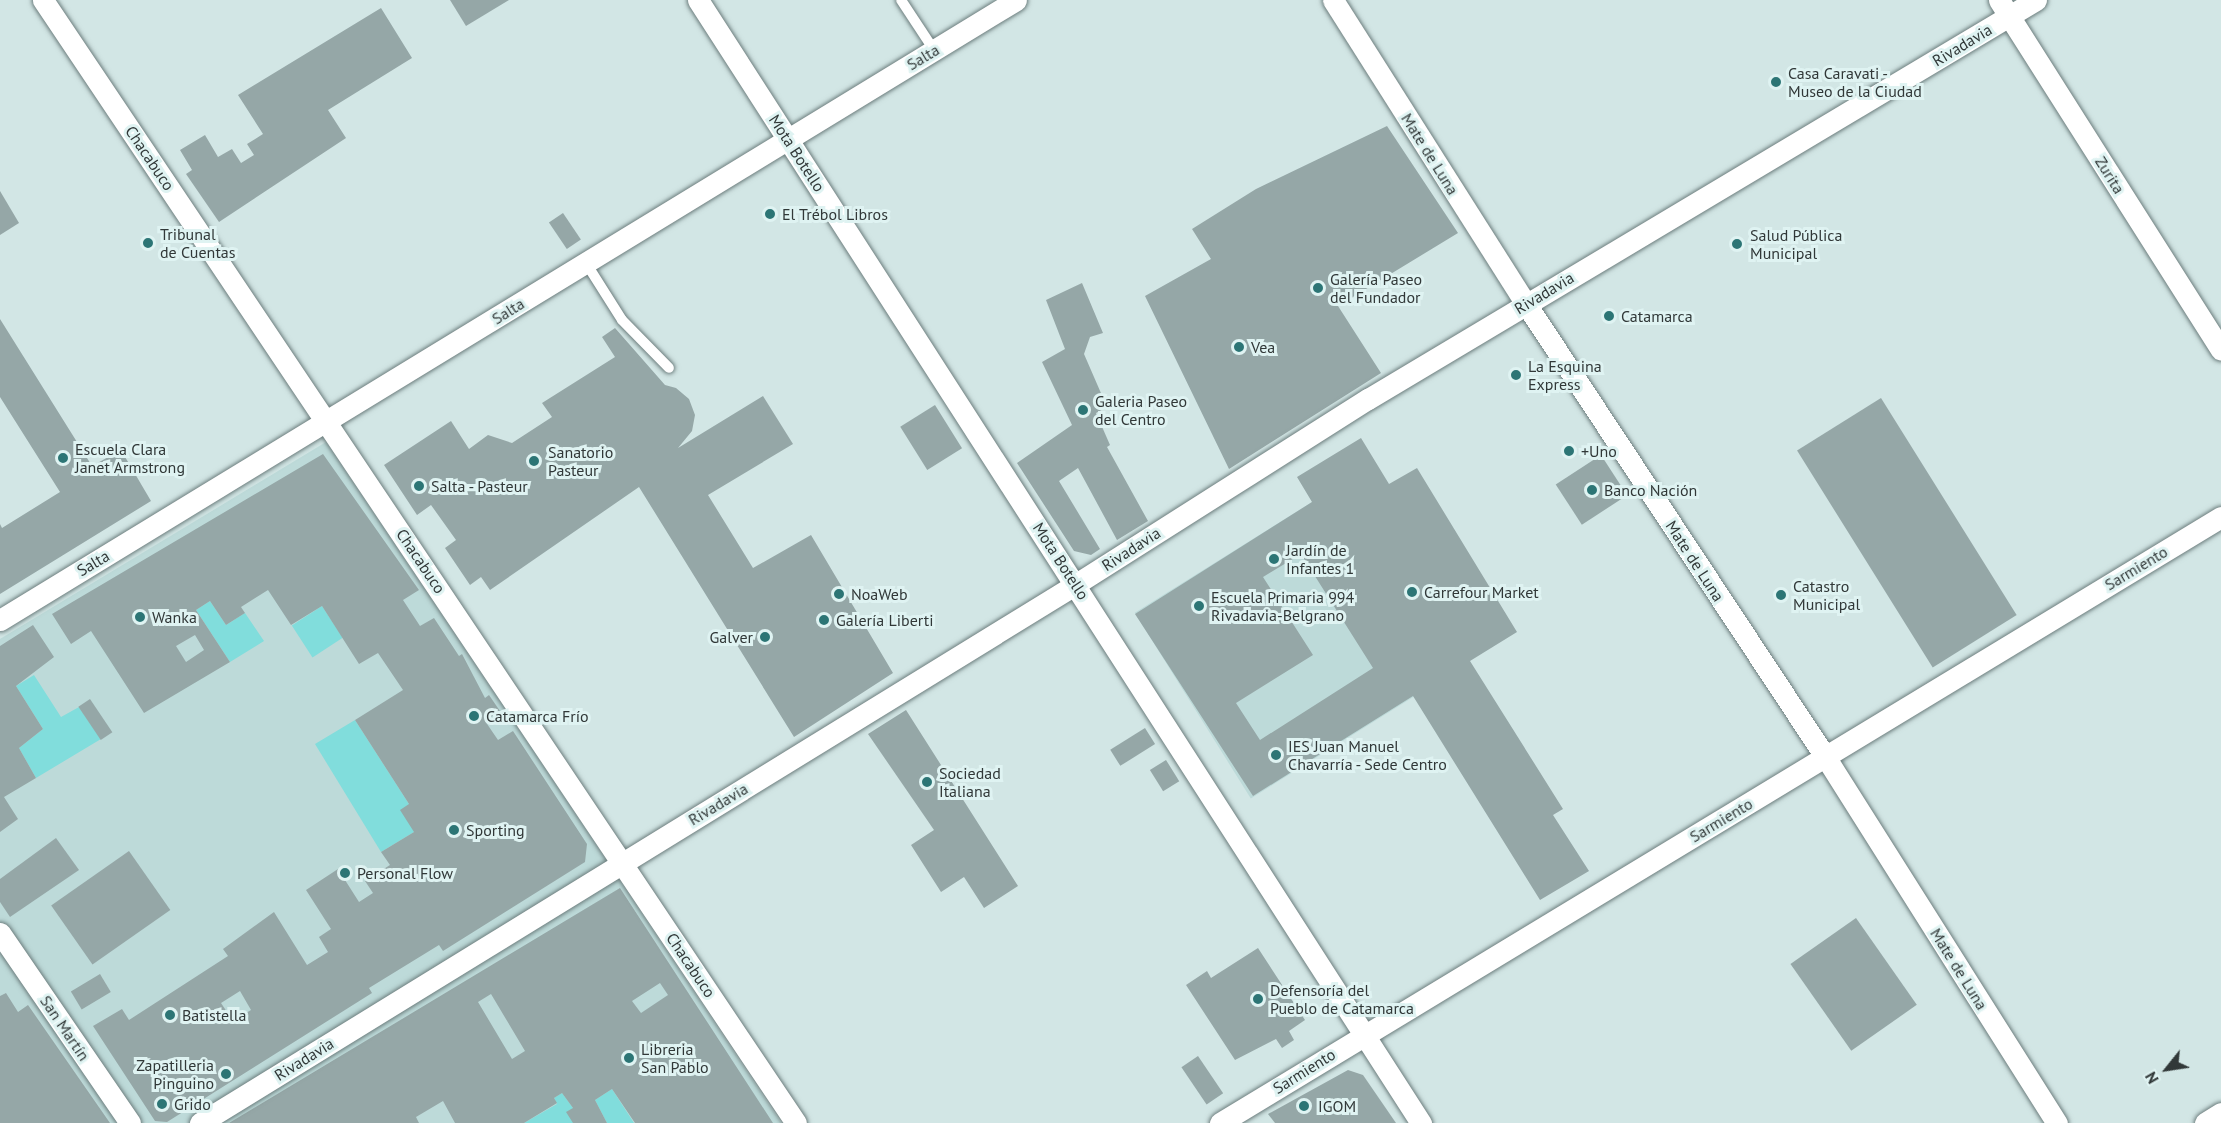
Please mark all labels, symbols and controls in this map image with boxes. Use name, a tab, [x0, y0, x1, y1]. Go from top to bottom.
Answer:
street label: Rivadavia	[1929, 20, 1995, 70]
street label: Salta	[903, 40, 943, 74]
place label: Casa Caravati - Museo de la Ciudad	[1788, 63, 1922, 101]
marker: Casa Caravati - Museo de la Ciudad	[1769, 75, 1783, 89]
street label: Mate de Luna	[1397, 110, 1463, 198]
street label: Mota Botello	[765, 111, 829, 195]
street label: Chacabuco	[121, 122, 179, 194]
street label: Zurita	[2091, 153, 2129, 197]
place label: El Trébol Libros	[782, 204, 888, 224]
marker: El Trébol Libros	[763, 207, 777, 221]
place label: Tribunal de Cuentas	[160, 224, 235, 262]
place label: Salud Pública Municipal	[1750, 225, 1842, 263]
marker: Salud Pública Municipal	[1728, 235, 1746, 253]
marker: Tribunal de Cuentas	[141, 236, 155, 250]
street label: Rivadavia	[1511, 268, 1577, 318]
place label: Galería Paseo del Fundador	[1330, 269, 1422, 307]
marker: Galería Paseo del Fundador	[1311, 281, 1325, 295]
street label: Salta	[488, 294, 528, 328]
place label: Catamarca	[1621, 306, 1693, 326]
marker: Catamarca	[1602, 309, 1616, 323]
place label: Vea	[1251, 337, 1275, 357]
marker: Vea	[1232, 340, 1246, 354]
place label: La Esquina Express	[1528, 356, 1602, 394]
marker: La Esquina Express	[1509, 368, 1523, 382]
place label: Galeria Paseo del Centro	[1095, 391, 1187, 429]
marker: Galeria Paseo del Centro	[1076, 403, 1090, 417]
place label: Escuela Clara Janet Armstrong	[75, 439, 185, 477]
place label: +Uno	[1581, 441, 1617, 461]
place label: Sanatorio Pasteur	[548, 442, 613, 480]
marker: +Uno	[1562, 444, 1576, 458]
marker: Escuela Clara Janet Armstrong	[56, 451, 70, 465]
marker: Sanatorio Pasteur	[525, 452, 543, 470]
place label: Salta - Pasteur	[431, 476, 530, 496]
marker: Salta - Pasteur	[412, 479, 426, 493]
place label: Banco Nación	[1604, 480, 1697, 500]
marker: Banco Nación	[1585, 483, 1599, 497]
street label: Mate de Luna	[1662, 517, 1728, 605]
street label: Mota Botello	[1029, 519, 1093, 603]
street label: Rivadavia	[1098, 523, 1164, 575]
street label: Chacabuco	[392, 525, 450, 597]
place label: Jardín de Infantes 1	[1286, 540, 1354, 578]
street label: Sarmiento	[2101, 542, 2171, 594]
street label: Salta	[73, 546, 113, 580]
marker: Jardín de Infantes 1	[1267, 552, 1281, 566]
place label: Catastro Municipal	[1793, 576, 1860, 614]
place label: Carrefour Market	[1424, 582, 1539, 602]
place label: NoaWeb	[851, 584, 908, 604]
marker: Carrefour Market	[1405, 585, 1419, 599]
marker: NoaWeb	[832, 587, 846, 601]
place label: Escuela Primaria 994 Rivadavia-Belgrano	[1211, 587, 1354, 625]
marker: Catastro Municipal	[1774, 588, 1788, 602]
marker: Escuela Primaria 994 Rivadavia-Belgrano	[1192, 599, 1206, 613]
place label: Wanka	[152, 607, 197, 627]
marker: Wanka	[133, 610, 147, 624]
place label: Galería Liberti	[836, 610, 933, 630]
marker: Galería Liberti	[817, 613, 831, 627]
place label: Galver	[709, 627, 753, 647]
marker: Galver	[758, 630, 772, 644]
place label: Catamarca Frío	[486, 706, 589, 726]
marker: Catamarca Frío	[467, 709, 481, 723]
place label: IES Juan Manuel Chavarría - Sede Centro	[1288, 736, 1449, 774]
marker: IES Juan Manuel Chavarría - Sede Centro	[1269, 748, 1283, 762]
place label: Sociedad Italiana	[939, 763, 1001, 801]
marker: Sociedad Italiana	[920, 775, 934, 789]
street label: Rivadavia	[685, 779, 751, 829]
street label: Sarmiento	[1686, 794, 1756, 846]
place label: Sporting	[466, 820, 525, 840]
marker: Sporting	[447, 823, 461, 837]
place label: Personal Flow	[357, 863, 453, 883]
marker: Personal Flow	[338, 866, 352, 880]
street label: Mate de Luna	[1926, 925, 1992, 1013]
street label: Chacabuco	[662, 929, 720, 1001]
place label: Defensoría del Pueblo de Catamarca	[1270, 980, 1414, 1018]
street label: San Martín	[36, 992, 94, 1064]
marker: Defensoría del Pueblo de Catamarca	[1251, 992, 1265, 1006]
place label: Batistella	[182, 1005, 246, 1025]
marker: Batistella	[163, 1008, 177, 1022]
street label: Rivadavia	[271, 1033, 337, 1085]
place label: Libreria San Pablo	[641, 1039, 709, 1077]
north arrow	[2137, 1039, 2197, 1099]
street label: Sarmiento	[1269, 1044, 1339, 1098]
marker: Libreria San Pablo	[622, 1051, 636, 1065]
place label: Zapatilleria Pinguino	[136, 1055, 214, 1093]
marker: Zapatilleria Pinguino	[219, 1067, 233, 1081]
text: N	[2140, 1068, 2163, 1088]
place label: Grido	[174, 1094, 211, 1114]
place label: IGOM	[1318, 1096, 1356, 1116]
marker: Grido	[155, 1097, 169, 1111]
marker: IGOM	[1295, 1097, 1313, 1115]

